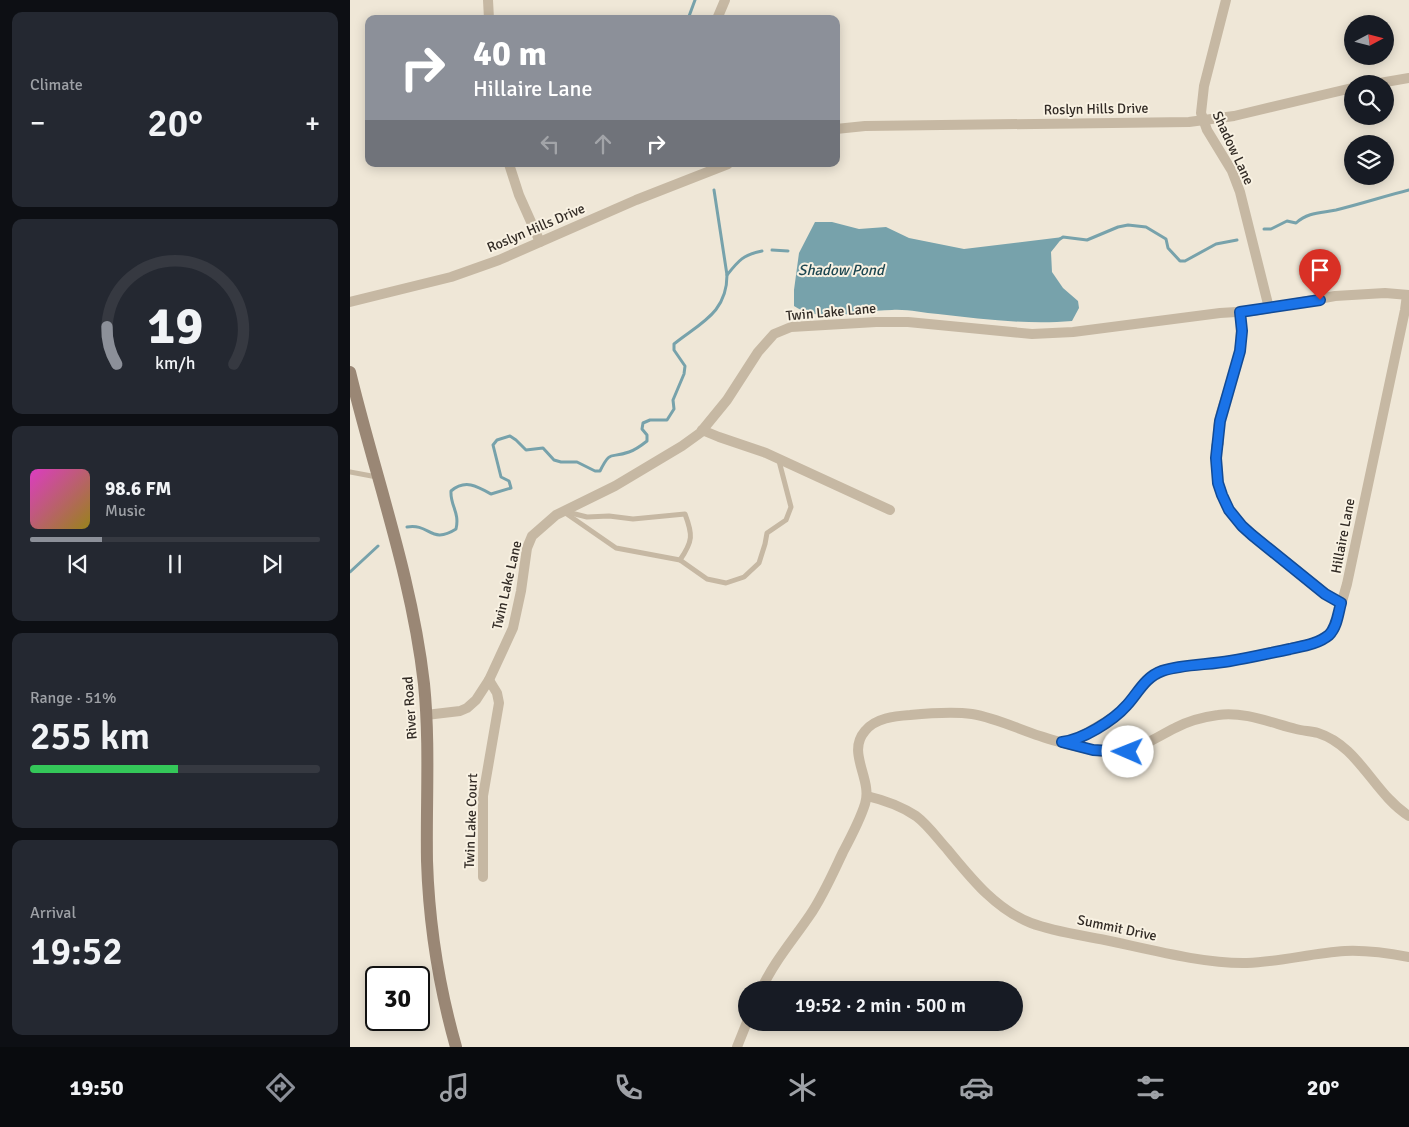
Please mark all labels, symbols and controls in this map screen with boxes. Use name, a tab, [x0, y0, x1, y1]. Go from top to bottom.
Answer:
north arrow	[1344, 15, 1394, 65]
map controls	[1344, 15, 1394, 185]
text: 40 m	[473, 32, 547, 75]
icon: right	[390, 35, 455, 100]
text: Climate	[30, 75, 83, 95]
text: Hillaire Lane	[473, 75, 593, 102]
button: search	[1344, 75, 1394, 125]
text: 20°	[147, 100, 203, 147]
street label: Roslyn Hills Drive	[1044, 100, 1148, 118]
text: −	[30, 106, 45, 140]
text: +	[305, 106, 320, 140]
street label: Shadow Lane	[1209, 109, 1257, 187]
icon: left	[536, 130, 564, 158]
icon: ahead	[589, 130, 617, 158]
icon: right	[642, 130, 670, 158]
button: layers	[1344, 135, 1394, 185]
street label: Roslyn Hills Drive	[485, 200, 587, 256]
pin	[1299, 249, 1341, 300]
icon: arrive	[1306, 256, 1334, 284]
water label: Shadow Pond	[798, 261, 886, 279]
text: 19	[147, 294, 203, 358]
street label: Twin Lake Lane	[785, 300, 877, 324]
text: km/h	[155, 352, 195, 374]
text: 98.6 FM	[105, 477, 171, 501]
street label: Hillaire Lane	[1327, 497, 1359, 575]
text: Music	[105, 501, 146, 521]
street label: Twin Lake Lane	[489, 539, 525, 631]
icon: previous	[64, 550, 92, 578]
icon: pause	[161, 550, 189, 578]
icon: next	[258, 550, 286, 578]
street label: River Road	[399, 676, 421, 740]
text: Range · 51%	[30, 688, 116, 708]
text: 255 km	[30, 713, 150, 760]
position arrow	[1101, 725, 1153, 777]
street label: Twin Lake Court	[461, 773, 481, 869]
text: Arrival	[30, 903, 76, 923]
street label: Summit Drive	[1076, 911, 1158, 945]
text: 19:52	[30, 928, 123, 975]
speed limit sign: 30	[365, 966, 430, 1031]
text: 19:52 · 2 min · 500 m	[795, 994, 966, 1018]
icon: directions	[263, 1070, 298, 1105]
icon: music	[437, 1070, 472, 1105]
icon: phone	[611, 1070, 646, 1105]
icon: climate	[785, 1070, 820, 1105]
icon: car	[959, 1070, 994, 1105]
icon: filters	[1133, 1070, 1168, 1105]
text: 19:50	[70, 1074, 124, 1101]
text: 20°	[1307, 1074, 1339, 1101]

